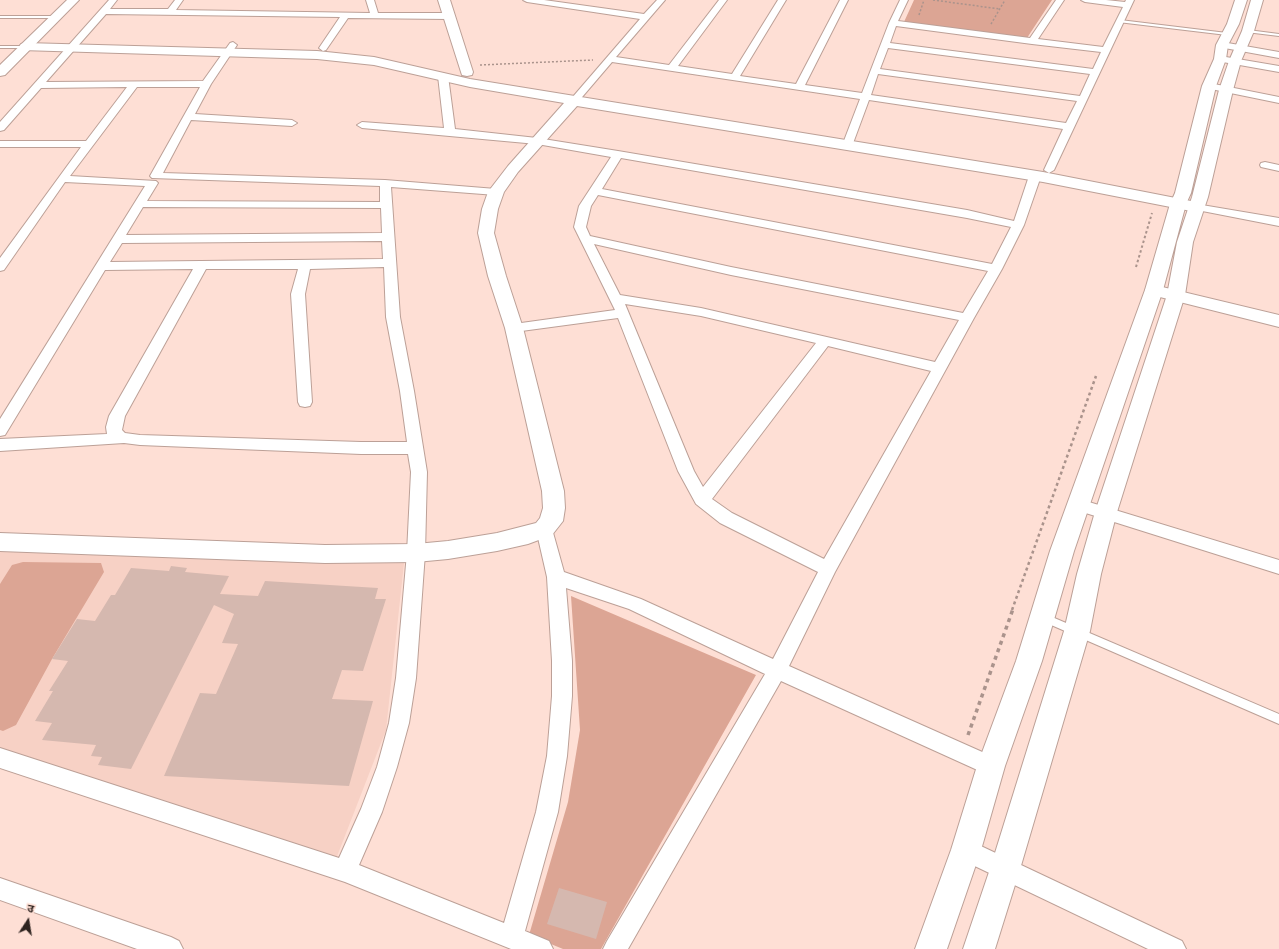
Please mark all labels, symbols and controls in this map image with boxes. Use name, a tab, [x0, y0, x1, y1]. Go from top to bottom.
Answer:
text: उ	[26, 900, 36, 918]
north arrow	[8, 901, 48, 941]

